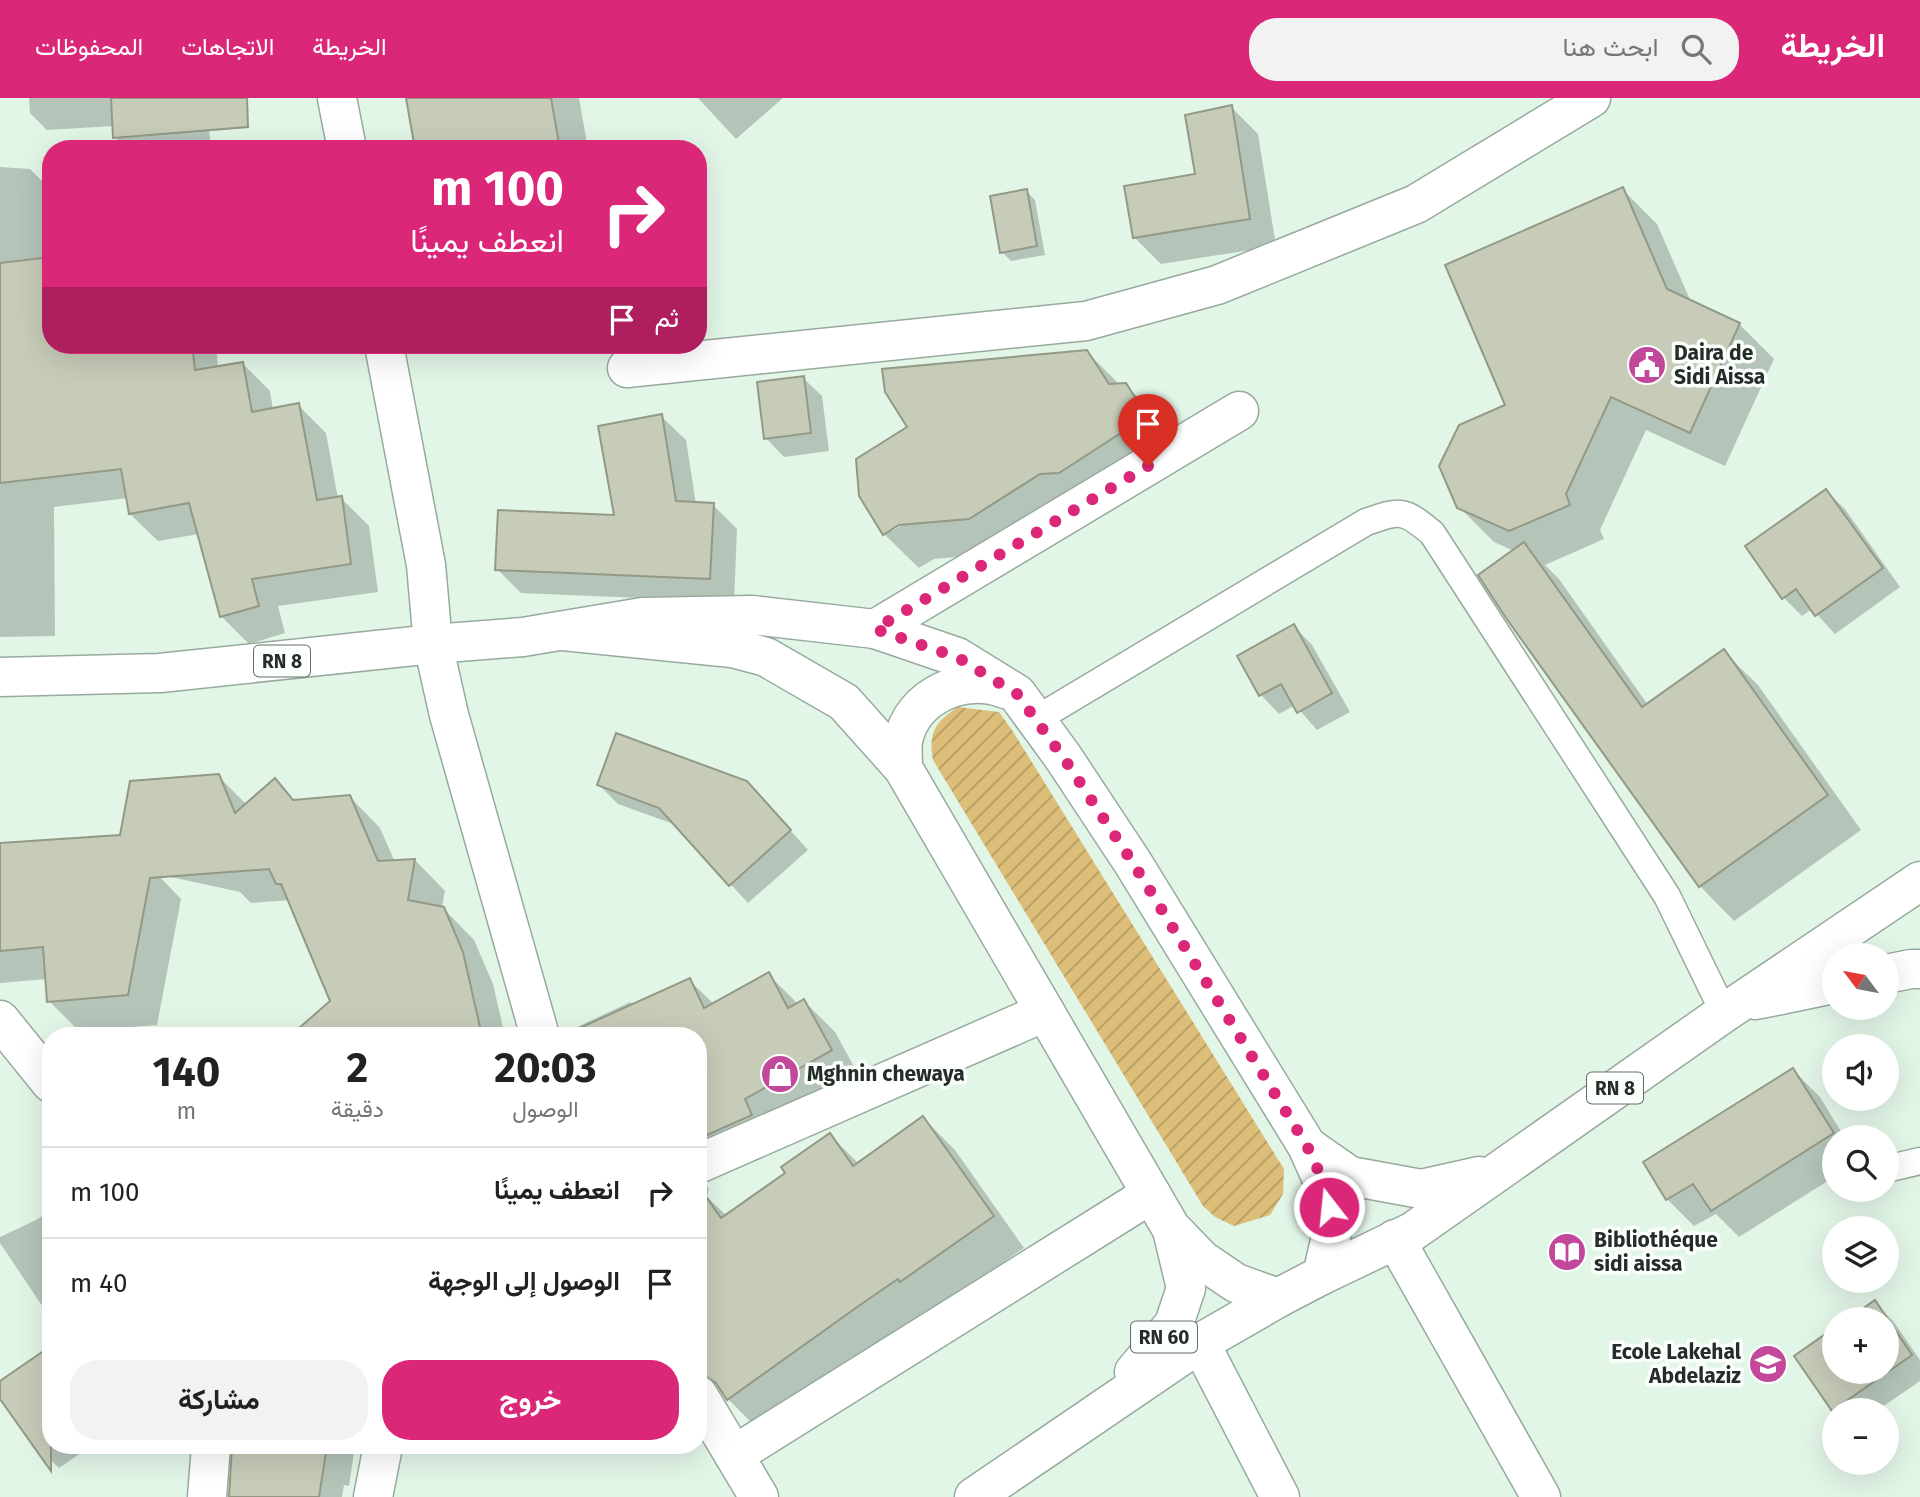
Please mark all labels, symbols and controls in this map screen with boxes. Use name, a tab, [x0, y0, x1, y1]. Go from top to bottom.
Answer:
search box	[1249, 18, 1739, 81]
text: الخريطة	[1781, 26, 1885, 66]
icon: search	[1677, 30, 1715, 68]
text: ابحث هنا	[1562, 32, 1659, 63]
text: المحفوظات	[35, 33, 143, 61]
text: الاتجاهات	[181, 33, 274, 61]
text: الخريطة	[312, 33, 387, 61]
text: 100 m	[431, 159, 564, 218]
icon: right	[588, 168, 679, 259]
text: انعطف يمينًا	[410, 222, 564, 260]
icon: arrive	[603, 301, 641, 339]
text: ثم	[655, 303, 679, 334]
place label: Daira de Sidi Aissa	[1674, 340, 1765, 390]
public building icon: Daira de Sidi Aissa	[1626, 344, 1668, 386]
pin	[1118, 394, 1178, 466]
icon: arrive	[1129, 405, 1167, 443]
road number: RN 8	[254, 646, 310, 676]
north arrow	[1822, 943, 1899, 1020]
map controls	[1822, 943, 1899, 1475]
button: sound	[1822, 1034, 1899, 1111]
text: 2	[346, 1043, 368, 1093]
text: 20:03	[494, 1043, 597, 1093]
text: 140	[152, 1047, 220, 1097]
shop icon: Mghnin chewaya	[759, 1053, 801, 1095]
place label: Mghnin chewaya	[807, 1061, 965, 1087]
road number: RN 8	[1587, 1072, 1643, 1104]
text: دقيقة	[331, 1095, 384, 1123]
text: الوصول	[512, 1095, 579, 1123]
text: m	[176, 1097, 196, 1125]
button: search	[1822, 1125, 1899, 1202]
position arrow	[1292, 1170, 1366, 1244]
icon: right	[641, 1174, 679, 1212]
text: انعطف يمينًا	[494, 1175, 620, 1206]
text: 100 m	[70, 1177, 139, 1208]
button: layers	[1822, 1216, 1899, 1293]
place label: Bibliothéque sidi aissa	[1594, 1227, 1718, 1277]
library icon: Bibliothéque sidi aissa	[1546, 1231, 1588, 1273]
icon: arrive	[641, 1265, 679, 1303]
text: الوصول إلى الوجهة	[428, 1266, 620, 1297]
text: 40 m	[70, 1268, 128, 1299]
button: +	[1822, 1307, 1899, 1384]
road number: RN 60	[1131, 1322, 1197, 1352]
place label: Ecole Lakehal Abdelaziz	[1611, 1339, 1742, 1389]
school or university icon: Ecole Lakehal Abdelaziz	[1747, 1343, 1789, 1385]
button: مشاركة	[70, 1360, 368, 1440]
button: خروج	[382, 1360, 679, 1440]
button: −	[1822, 1398, 1899, 1475]

